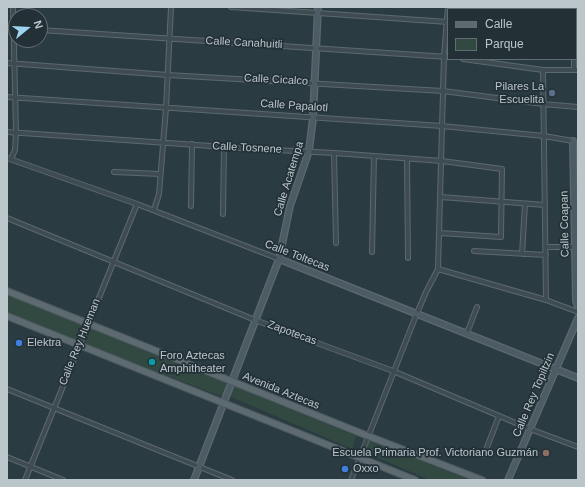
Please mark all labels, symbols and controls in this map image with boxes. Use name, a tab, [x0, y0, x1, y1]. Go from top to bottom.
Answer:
north arrow	[8, 8, 48, 48]
legend	[447, 8, 577, 60]
text: Calle	[485, 17, 512, 31]
text: N	[32, 19, 45, 30]
street label: Calle Canahuitli	[205, 34, 283, 52]
text: Parque	[485, 37, 524, 51]
street label: Calle Cicalco	[244, 72, 308, 88]
place label: Pilares La Escuelita	[495, 80, 544, 106]
marker: Pilares La Escuelita	[547, 88, 557, 98]
street label: Calle Papalotl	[260, 97, 328, 115]
street label: Calle Tosnene	[212, 140, 282, 156]
street label: Calle Acatempa	[271, 140, 307, 218]
street label: Calle Coapan	[558, 191, 572, 257]
street label: Calle Toltecas	[263, 238, 331, 274]
street label: Calle Rey Hueman	[57, 297, 103, 387]
street label: Zapotecas	[266, 318, 318, 348]
place label: Elektra	[27, 336, 61, 350]
marker: Elektra	[14, 338, 24, 348]
place label: Foro Aztecas Amphitheater	[160, 349, 225, 375]
street label: Calle Rey Topiltzin	[510, 351, 558, 439]
marker: Foro Aztecas Amphitheater	[147, 357, 157, 367]
street label: Avenida Aztecas	[241, 370, 321, 412]
place label: Escuela Primaria Prof. Victoriano Guzmán	[332, 446, 538, 460]
marker: Escuela Primaria Prof. Victoriano Guzmán	[541, 448, 551, 458]
place label: Oxxo	[353, 462, 379, 476]
marker: Oxxo	[340, 464, 350, 474]

